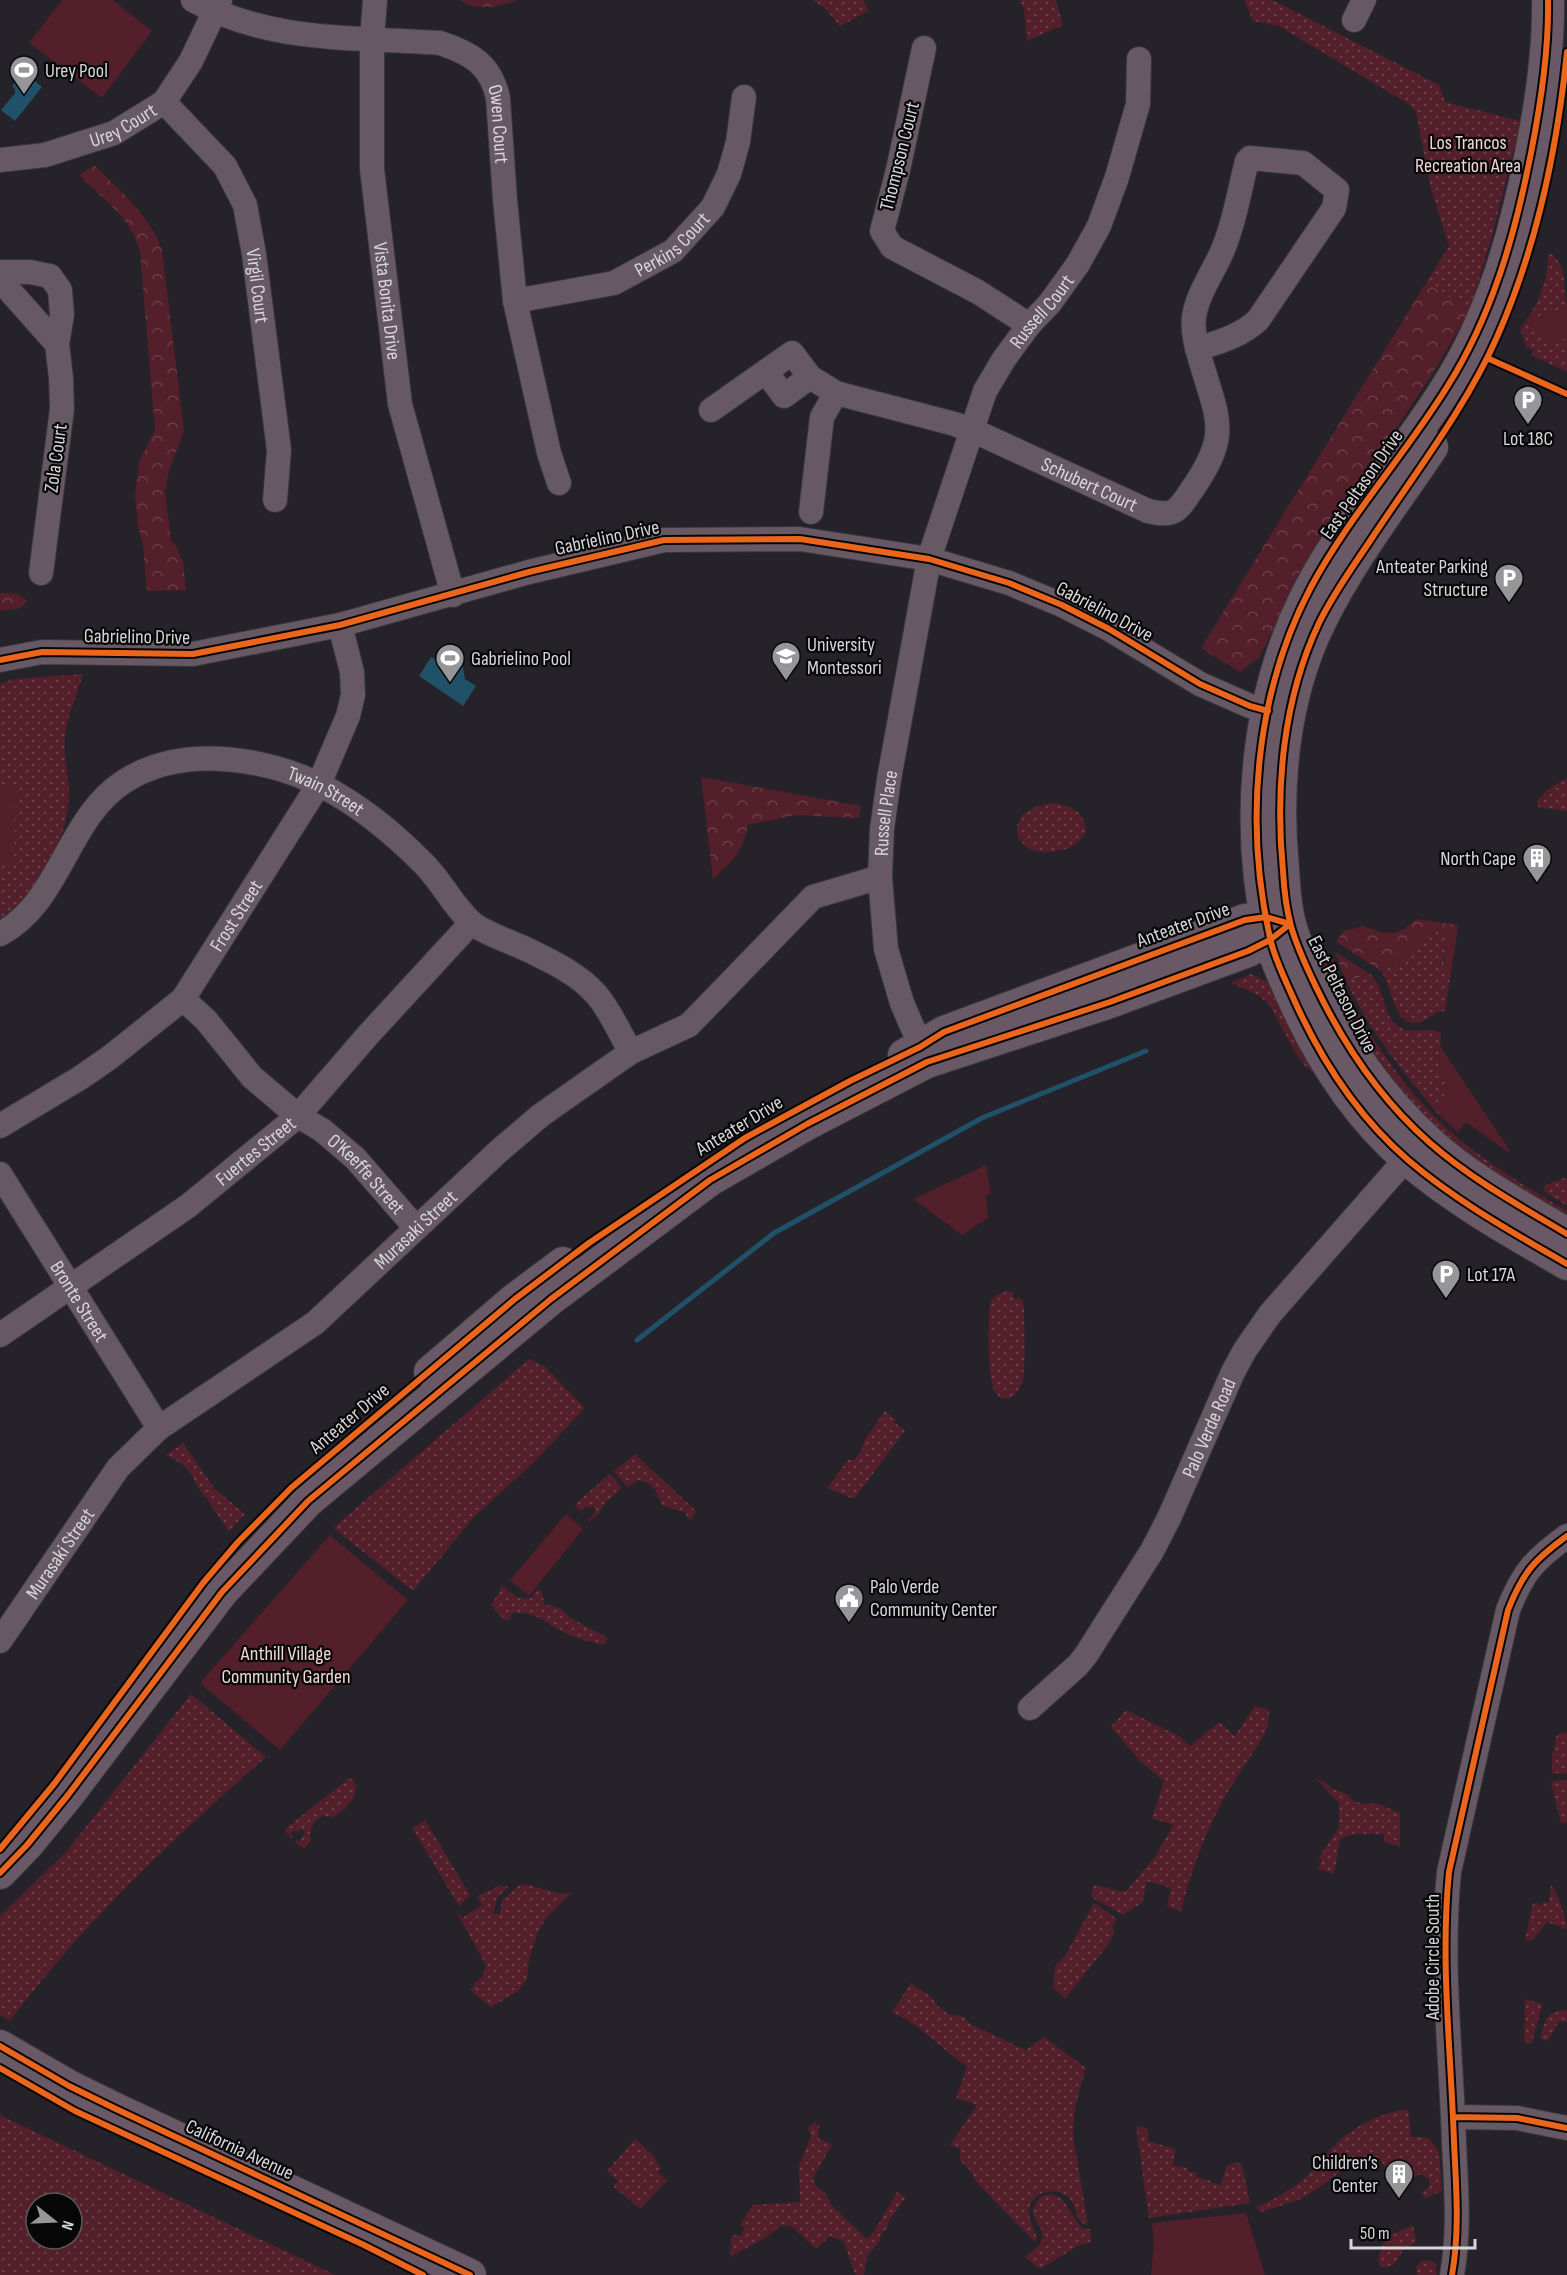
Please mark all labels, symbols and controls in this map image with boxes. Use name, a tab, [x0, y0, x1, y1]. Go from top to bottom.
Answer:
sports icon: Urey Pool	[8, 54, 40, 96]
place label: Urey Pool	[45, 59, 108, 83]
street label: Owen Court	[482, 82, 513, 164]
street label: Urey Court	[87, 99, 161, 153]
street label: Thompson Court	[875, 99, 925, 213]
park label: Los Trancos Recreation Area	[1415, 131, 1521, 178]
street label: Perkins Court	[631, 208, 715, 283]
street label: Vista Bonita Drive	[368, 241, 406, 361]
street label: Virgil Court	[240, 247, 274, 324]
street label: Russell Court	[1005, 270, 1080, 353]
parking icon: Lot 18C	[1512, 384, 1544, 426]
street label: Zola Court	[39, 422, 73, 494]
street label: East Peltason Drive	[1315, 425, 1408, 544]
place label: Lot 18C	[1503, 427, 1553, 451]
street label: Schubert Court	[1037, 453, 1141, 518]
street label: Gabrielino Drive	[553, 515, 662, 561]
place label: Anteater Parking Structure	[1375, 555, 1488, 602]
parking icon: Anteater Parking Structure	[1493, 562, 1525, 604]
street label: Gabrielino Drive	[1052, 576, 1157, 647]
street label: Gabrielino Drive	[84, 624, 190, 650]
place label: University Montessori	[807, 633, 882, 680]
school or university icon: University Montessori	[770, 640, 802, 682]
sports icon: Gabrielino Pool	[434, 642, 466, 684]
place label: Gabrielino Pool	[471, 647, 571, 671]
street label: Twain Street	[284, 762, 369, 821]
street label: Russell Place	[870, 768, 903, 856]
building icon: North Cape	[1521, 842, 1553, 884]
place label: North Cape	[1440, 847, 1516, 871]
street label: Frost Street	[205, 876, 268, 956]
street label: Anteater Drive	[1133, 897, 1233, 953]
street label: East Peltason Drive	[1302, 932, 1382, 1057]
street label: Anteater Drive	[691, 1091, 787, 1162]
street label: Fuertes Street	[211, 1112, 301, 1192]
street label: O'Keeffe Street	[322, 1129, 410, 1220]
street label: Murasaki Street	[369, 1185, 462, 1275]
street label: Bronte Street	[44, 1257, 113, 1347]
parking icon: Lot 17A	[1430, 1258, 1462, 1300]
place label: Lot 17A	[1467, 1263, 1515, 1287]
street label: Palo Verde Road	[1177, 1375, 1242, 1482]
street label: Anteater Drive	[304, 1378, 395, 1460]
street label: Murasaki Street	[21, 1504, 100, 1604]
place label: Palo Verde Community Center	[870, 1575, 997, 1622]
public building icon: Palo Verde Community Center	[833, 1582, 865, 1624]
park label: Anthill Village Community Garden	[221, 1642, 351, 1689]
street label: Adobe Circle South	[1421, 1894, 1445, 2021]
street label: California Avenue	[182, 2114, 297, 2185]
place label: Children’s Center	[1312, 2151, 1378, 2198]
building icon: Children’s Center	[1383, 2158, 1415, 2200]
north arrow	[24, 2191, 84, 2251]
scale bar	[1351, 2212, 1476, 2250]
text: N	[56, 2218, 77, 2232]
text: 50 m	[1360, 2223, 1390, 2244]

